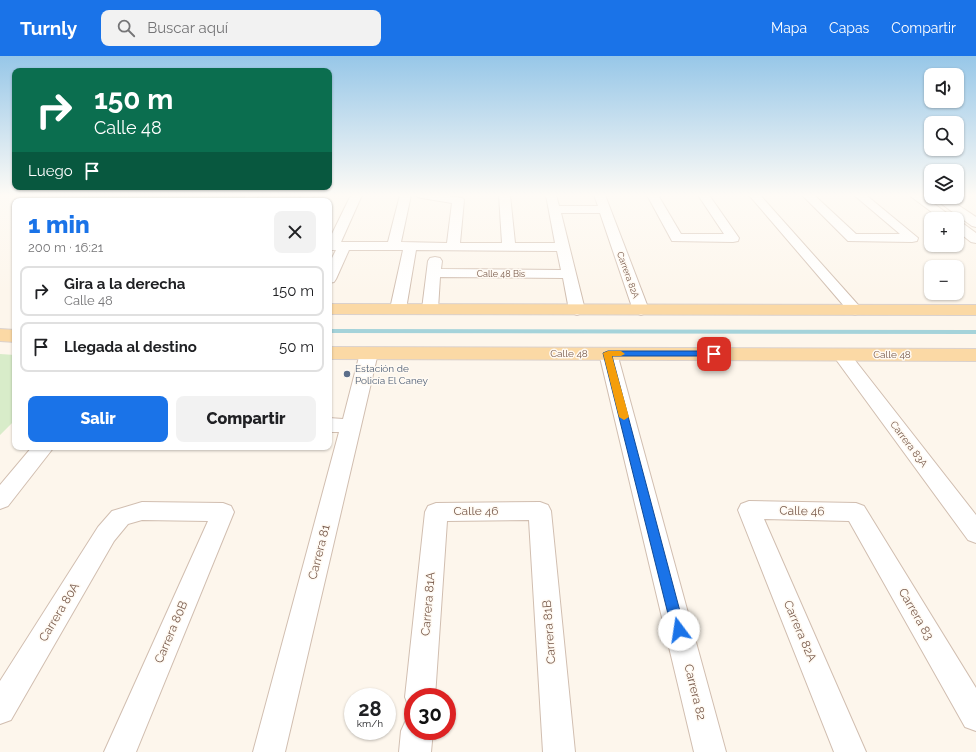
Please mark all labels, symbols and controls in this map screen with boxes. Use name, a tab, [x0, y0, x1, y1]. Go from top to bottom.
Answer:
search box	[101, 10, 381, 46]
text: Turnly	[20, 17, 77, 39]
icon: search	[115, 17, 137, 39]
text: Buscar aquí	[147, 19, 228, 37]
text: Mapa	[771, 20, 807, 36]
text: Capas	[829, 20, 869, 36]
text: Compartir	[891, 20, 956, 36]
map controls	[924, 68, 964, 300]
button: sound	[924, 68, 964, 108]
text: 150 m	[94, 83, 173, 116]
icon: right	[28, 84, 80, 136]
button: search	[924, 116, 964, 156]
text: Calle 48	[94, 117, 162, 138]
icon: arrive	[81, 160, 103, 182]
text: Luego	[28, 162, 73, 180]
button: layers	[924, 164, 964, 204]
text: 1 min	[28, 210, 90, 239]
button: close	[274, 211, 316, 253]
button: +	[924, 212, 964, 252]
text: 200 m · 16:21	[28, 240, 103, 255]
street label: Carrera 82A	[615, 250, 641, 300]
button: −	[924, 260, 964, 300]
street label: Calle 48 Bis	[477, 269, 526, 279]
text: Gira a la derecha	[64, 275, 185, 293]
icon: right	[30, 280, 52, 302]
text: 150 m	[273, 282, 314, 300]
text: Calle 48	[64, 293, 113, 308]
icon: arrive	[30, 336, 52, 358]
pin	[697, 337, 731, 371]
text: Llegada al destino	[64, 338, 197, 356]
text: 50 m	[279, 338, 314, 356]
icon: arrive	[703, 343, 725, 365]
street label: Calle 48	[550, 348, 588, 359]
street label: Calle 48	[873, 349, 911, 360]
place label: Estación de Policía El Caney	[355, 363, 429, 386]
marker: Estación de Policía El Caney	[342, 369, 352, 379]
button: Salir	[28, 396, 168, 442]
button: Compartir	[176, 396, 316, 442]
street label: Carrera 83A	[888, 419, 930, 469]
street label: Calle 46	[453, 504, 499, 518]
street label: Calle 46	[779, 504, 825, 518]
street label: Carrera 81	[305, 523, 333, 581]
street label: Carrera 81A	[418, 571, 438, 637]
street label: Carrera 80A	[36, 580, 82, 644]
street label: Carrera 83	[896, 586, 936, 642]
street label: Carrera 82A	[781, 598, 819, 664]
street label: Carrera 80B	[152, 599, 190, 665]
street label: Carrera 81B	[540, 600, 558, 664]
position arrow	[658, 609, 700, 651]
street label: Carrera 82	[681, 663, 709, 721]
speed limit sign: 30	[404, 688, 456, 740]
text: 28	[358, 697, 382, 721]
text: km/h	[357, 718, 383, 729]

